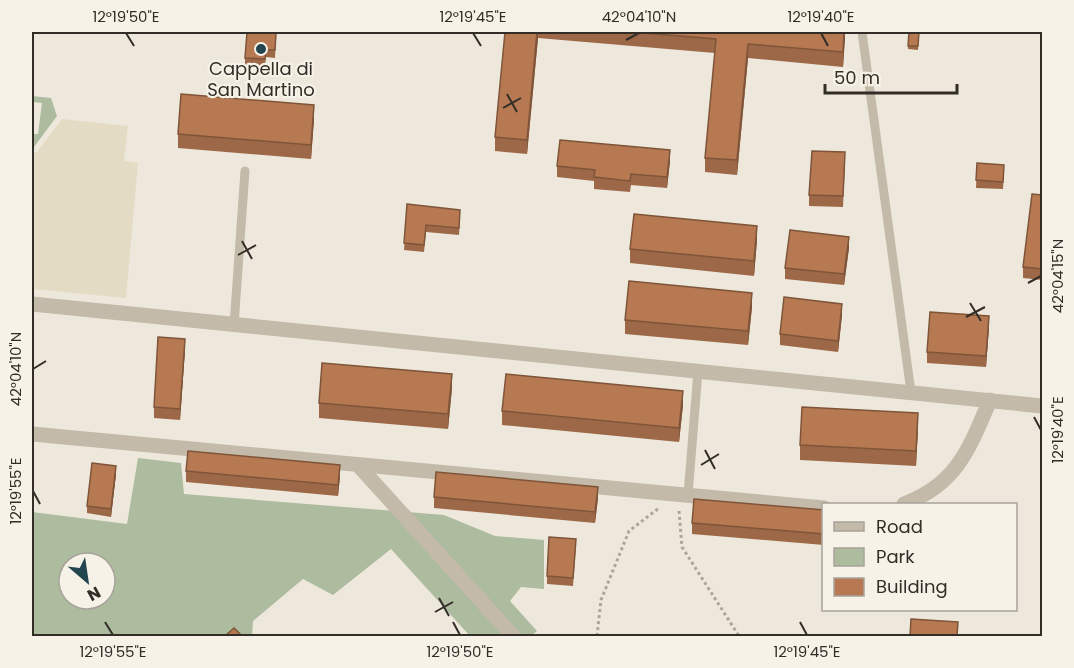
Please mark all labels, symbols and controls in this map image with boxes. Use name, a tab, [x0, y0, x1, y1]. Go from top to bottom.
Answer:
text: 12°19'50"E	[92, 6, 160, 27]
text: 12°19'45"E	[439, 6, 507, 27]
text: 42°04'10"N	[602, 6, 676, 27]
text: 12°19'40"E	[787, 6, 855, 27]
marker: Cappella di San Martino	[254, 42, 268, 56]
place label: Cappella di San Martino	[207, 56, 315, 102]
scale bar	[825, 57, 957, 95]
text: 50 m	[834, 65, 880, 90]
text: 42°04'15"N	[1047, 239, 1068, 313]
text: 42°04'10"N	[5, 332, 26, 406]
text: 12°19'40"E	[1047, 396, 1068, 464]
text: 12°19'55"E	[5, 457, 26, 525]
legend	[822, 503, 1017, 611]
text: Road	[876, 514, 923, 539]
text: Park	[876, 544, 915, 569]
north arrow	[57, 551, 117, 611]
text: Building	[876, 574, 948, 599]
text: N	[83, 581, 105, 607]
text: 12°19'55"E	[79, 641, 147, 662]
text: 12°19'50"E	[426, 641, 494, 662]
text: 12°19'45"E	[773, 641, 841, 662]

